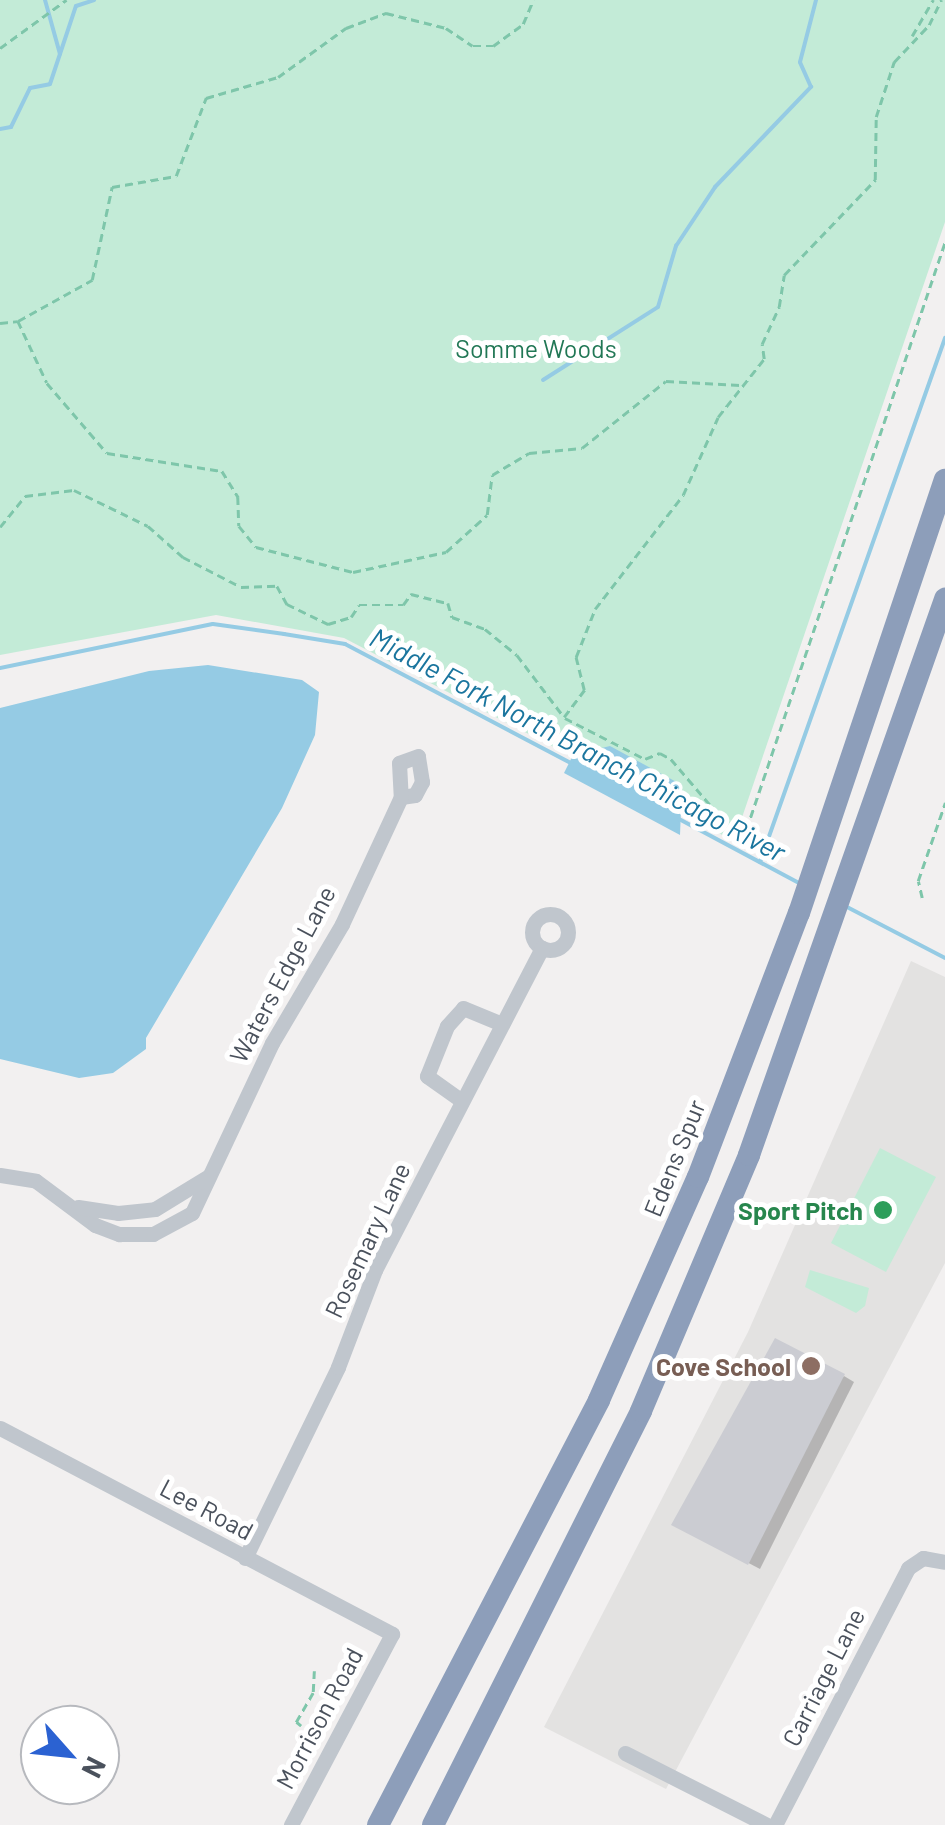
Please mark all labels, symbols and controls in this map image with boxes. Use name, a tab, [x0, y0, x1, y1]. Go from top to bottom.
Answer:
park label: Somme Woods	[455, 333, 617, 363]
water label: Middle Fork North Branch Chicago River	[364, 620, 792, 868]
street label: Waters Edge Lane	[223, 881, 341, 1067]
street label: Edens Spur	[637, 1095, 711, 1221]
street label: Rosemary Lane	[318, 1158, 416, 1322]
place label: Sport Pitch	[738, 1195, 863, 1225]
marker: Sport Pitch	[872, 1199, 894, 1221]
place label: Cove School	[656, 1351, 791, 1381]
marker: Cove School	[800, 1355, 822, 1377]
street label: Lee Road	[155, 1472, 259, 1546]
street label: Carriage Lane	[775, 1603, 871, 1751]
street label: Morrison Road	[269, 1642, 369, 1794]
north arrow	[20, 1705, 120, 1805]
text: N	[76, 1752, 114, 1784]

